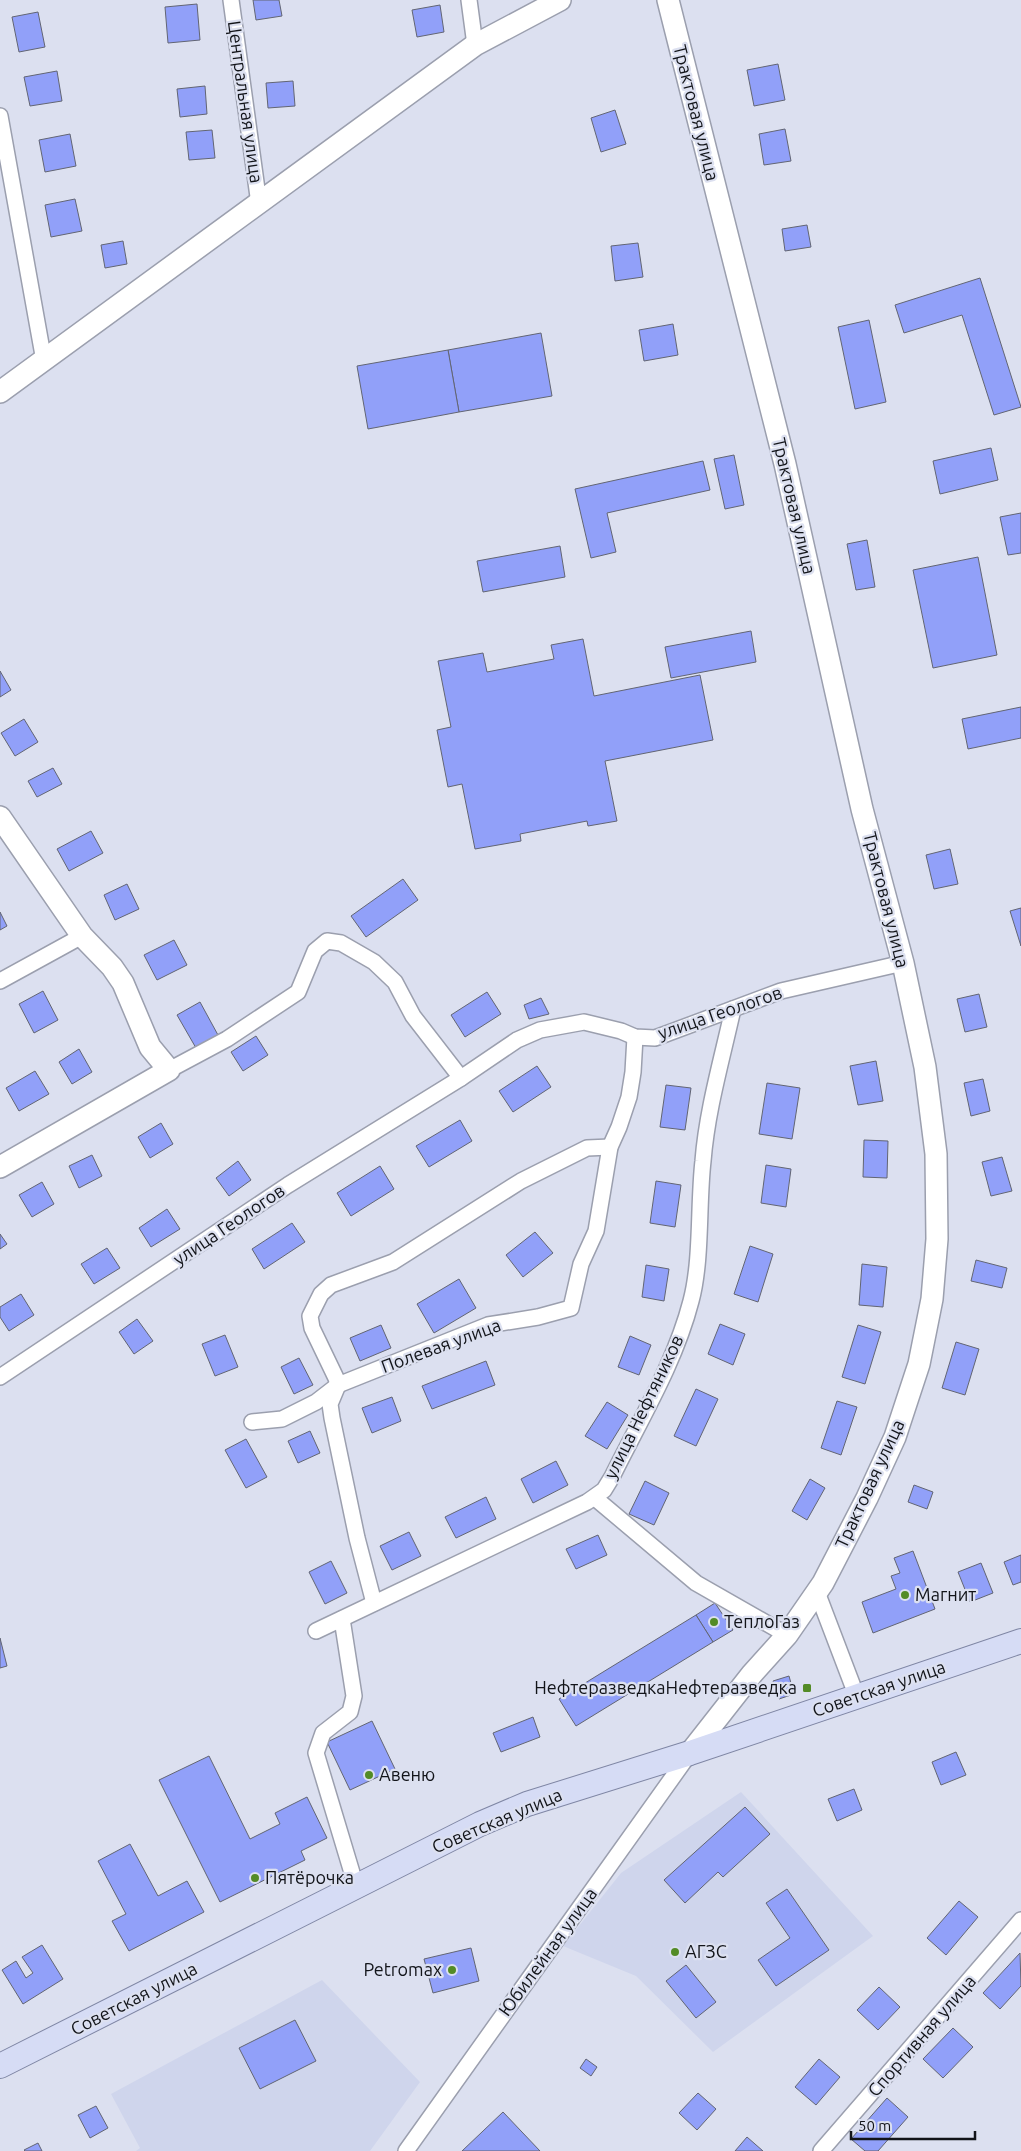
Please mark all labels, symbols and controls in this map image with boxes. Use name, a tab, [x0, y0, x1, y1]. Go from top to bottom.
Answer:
street label: Центральная улица	[225, 19, 267, 184]
street label: Трактовая улица	[670, 43, 724, 183]
street label: Трактовая улица	[770, 436, 820, 576]
street label: Трактовая улица	[860, 830, 914, 970]
street label: улица Геологов	[655, 981, 784, 1043]
street label: улица Геологов	[169, 1180, 288, 1269]
street label: Полевая улица	[378, 1314, 503, 1376]
street label: улица Нефтяников	[600, 1331, 687, 1482]
street label: Трактовая улица	[831, 1416, 908, 1551]
place label: Магнит	[915, 1584, 976, 1604]
marker: Магнит	[899, 1589, 911, 1601]
place label: ТеплоГаз	[724, 1611, 800, 1631]
marker: ТеплоГаз	[708, 1616, 720, 1628]
street label: Советская улица	[810, 1656, 948, 1720]
place label: НефтеразведкаНефтеразведка	[534, 1677, 797, 1697]
marker: НефтеразведкаНефтеразведка	[801, 1682, 813, 1694]
place label: Авеню	[379, 1764, 435, 1784]
marker: Авеню	[363, 1769, 375, 1781]
street label: Советская улица	[429, 1784, 565, 1857]
place label: Пятёрочка	[265, 1867, 354, 1887]
marker: Пятёрочка	[249, 1872, 261, 1884]
street label: Юбилейная улица	[494, 1883, 600, 2019]
place label: АГЗС	[685, 1941, 727, 1961]
marker: АГЗС	[669, 1946, 681, 1958]
street label: Советская улица	[67, 1958, 200, 2039]
place label: Petromax	[363, 1959, 442, 1979]
marker: Petromax	[446, 1964, 458, 1976]
street label: Спортивная улица	[863, 1971, 979, 2100]
scale bar	[851, 2108, 975, 2140]
text: 50 m	[858, 2117, 891, 2134]

